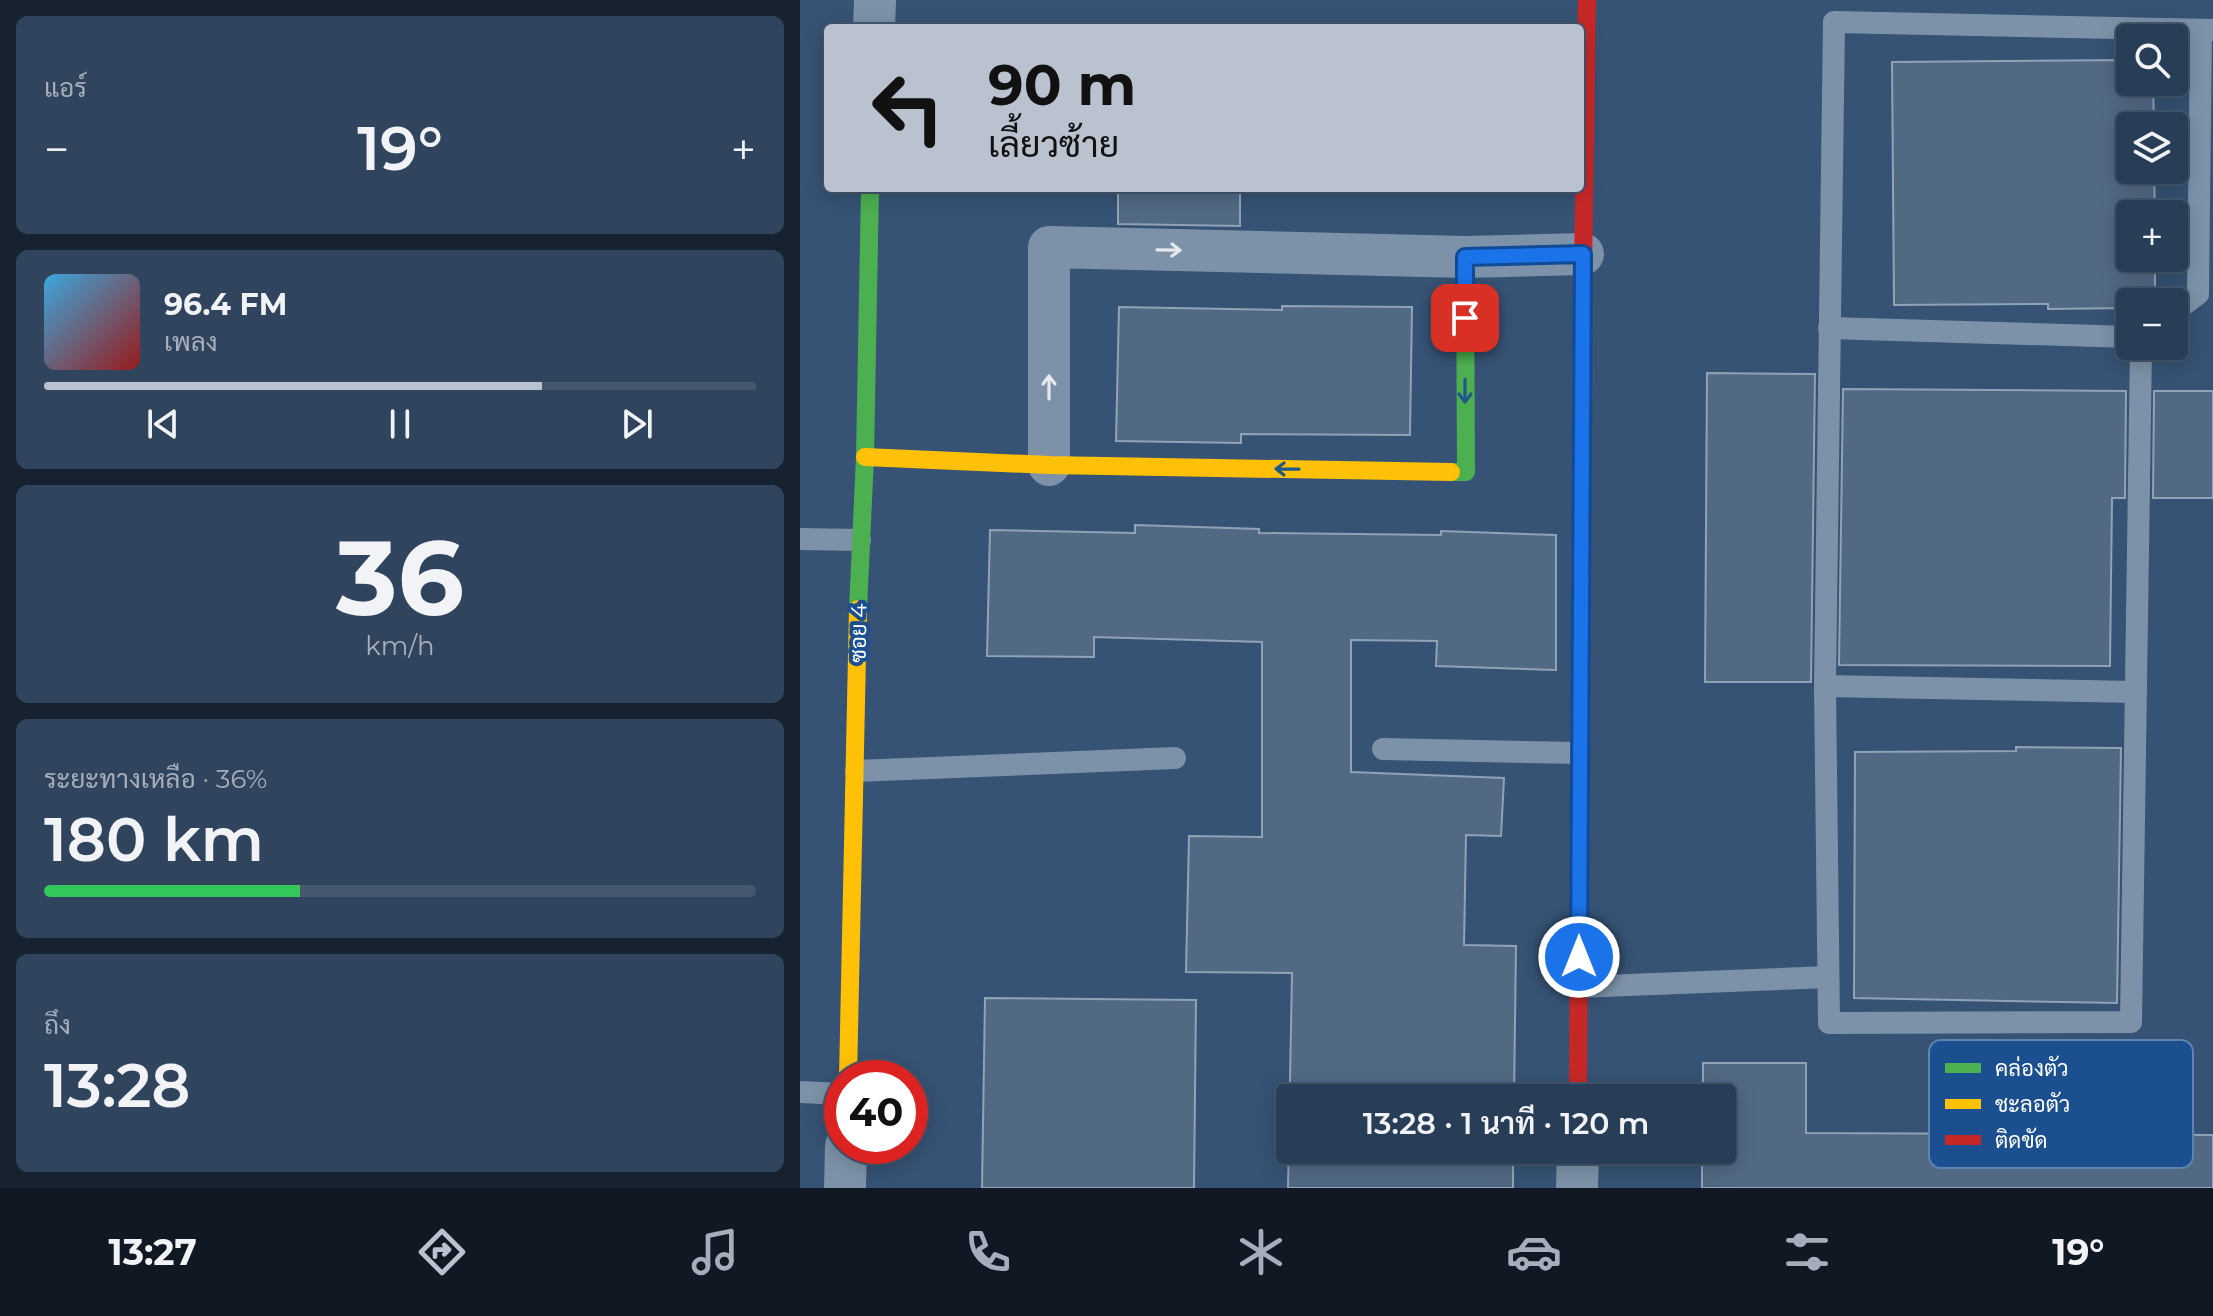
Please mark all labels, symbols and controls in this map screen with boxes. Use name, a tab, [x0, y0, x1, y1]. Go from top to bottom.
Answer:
map controls	[2116, 24, 2188, 360]
button: search	[2116, 24, 2188, 96]
text: 90 m	[988, 51, 1136, 119]
icon: left	[856, 56, 960, 160]
text: แอร์	[44, 72, 87, 104]
text: 19°	[357, 112, 443, 185]
button: layers	[2116, 112, 2188, 184]
text: −	[44, 122, 69, 176]
text: +	[731, 122, 756, 176]
text: เลี้ยวซ้าย	[988, 122, 1119, 166]
button: +	[2116, 200, 2188, 272]
one-way arrow	[1155, 242, 1182, 258]
pin	[1431, 284, 1499, 352]
text: 96.4 FM	[164, 286, 287, 323]
button: −	[2116, 288, 2188, 360]
icon: arrive	[1443, 296, 1487, 340]
text: เพลง	[164, 326, 218, 358]
one-way arrow	[1041, 374, 1057, 401]
one-way arrow	[1457, 377, 1473, 404]
icon: previous	[141, 402, 185, 446]
icon: pause	[378, 402, 422, 446]
icon: next	[615, 402, 659, 446]
one-way arrow	[1274, 461, 1301, 477]
text: 36	[336, 514, 464, 641]
street label: ซอย 4	[844, 603, 873, 663]
text: km/h	[365, 630, 435, 662]
text: ระยะทางเหลือ · 36%	[44, 763, 267, 795]
text: 180 km	[44, 803, 264, 876]
position arrow	[1537, 915, 1621, 999]
text: ถึง	[44, 1009, 71, 1041]
legend	[1929, 1040, 2193, 1168]
text: 13:28	[44, 1049, 190, 1122]
text: คล่องตัว	[1995, 1055, 2069, 1082]
speed limit sign: 40	[824, 1060, 928, 1164]
text: ชะลอตัว	[1995, 1091, 2070, 1118]
text: 13:28 · 1 นาที · 120 m	[1363, 1105, 1649, 1142]
text: ติดขัด	[1995, 1127, 2047, 1154]
icon: directions	[414, 1224, 470, 1280]
icon: music	[687, 1224, 743, 1280]
icon: phone	[960, 1224, 1016, 1280]
icon: climate	[1233, 1224, 1289, 1280]
icon: car	[1506, 1224, 1562, 1280]
icon: filters	[1779, 1224, 1835, 1280]
text: 13:27	[109, 1230, 197, 1274]
text: 19°	[2052, 1230, 2104, 1274]

